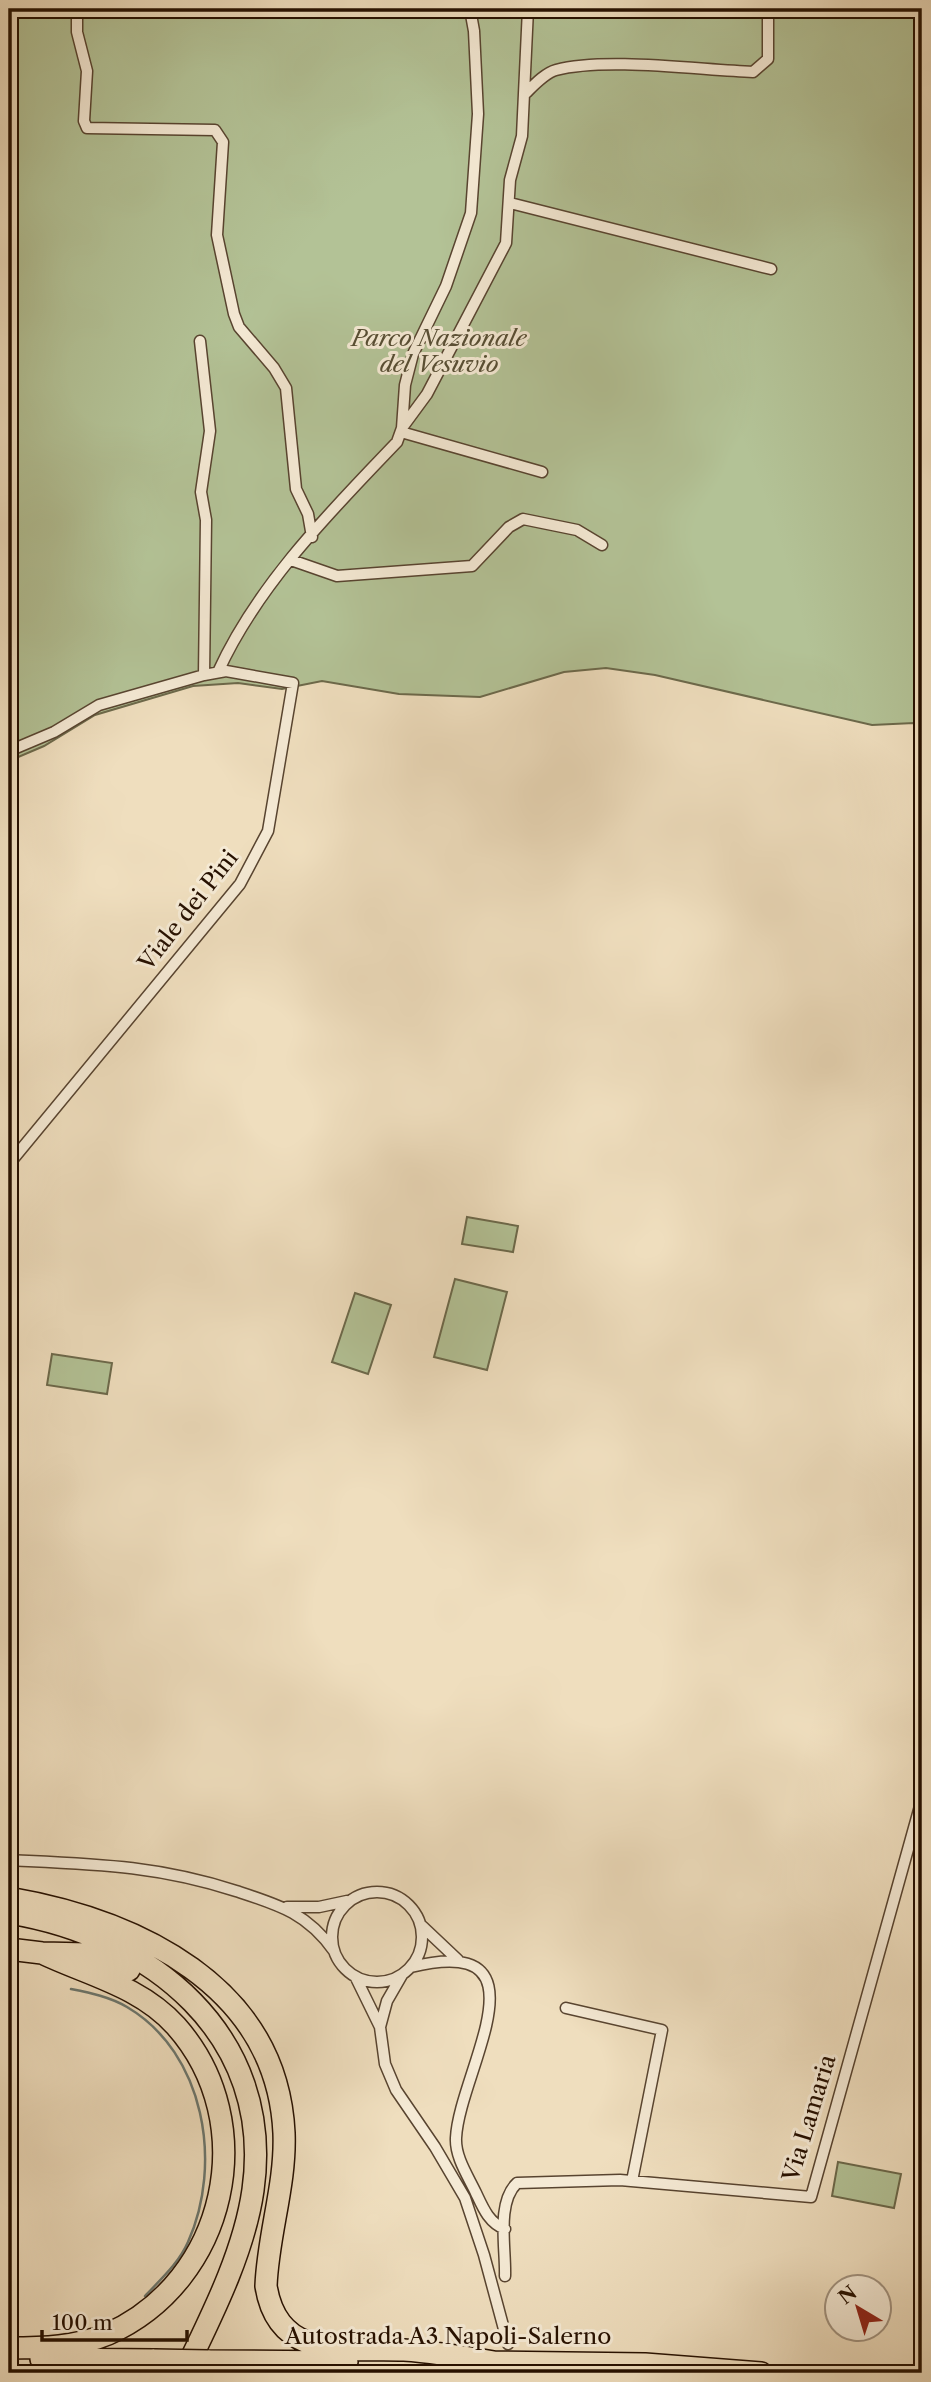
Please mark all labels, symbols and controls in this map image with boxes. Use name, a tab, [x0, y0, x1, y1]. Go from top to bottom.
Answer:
park label: Parco Nazionale del Vesuvio	[349, 324, 527, 378]
street label: Viale dei Pini	[132, 844, 244, 977]
street label: Via Lamaria	[776, 2050, 842, 2186]
north arrow	[822, 2274, 892, 2344]
text: N	[834, 2281, 861, 2309]
scale bar	[42, 2298, 187, 2342]
text: 100 m	[52, 2310, 113, 2335]
street label: Autostrada A3 Napoli-Salerno	[284, 2322, 611, 2350]

